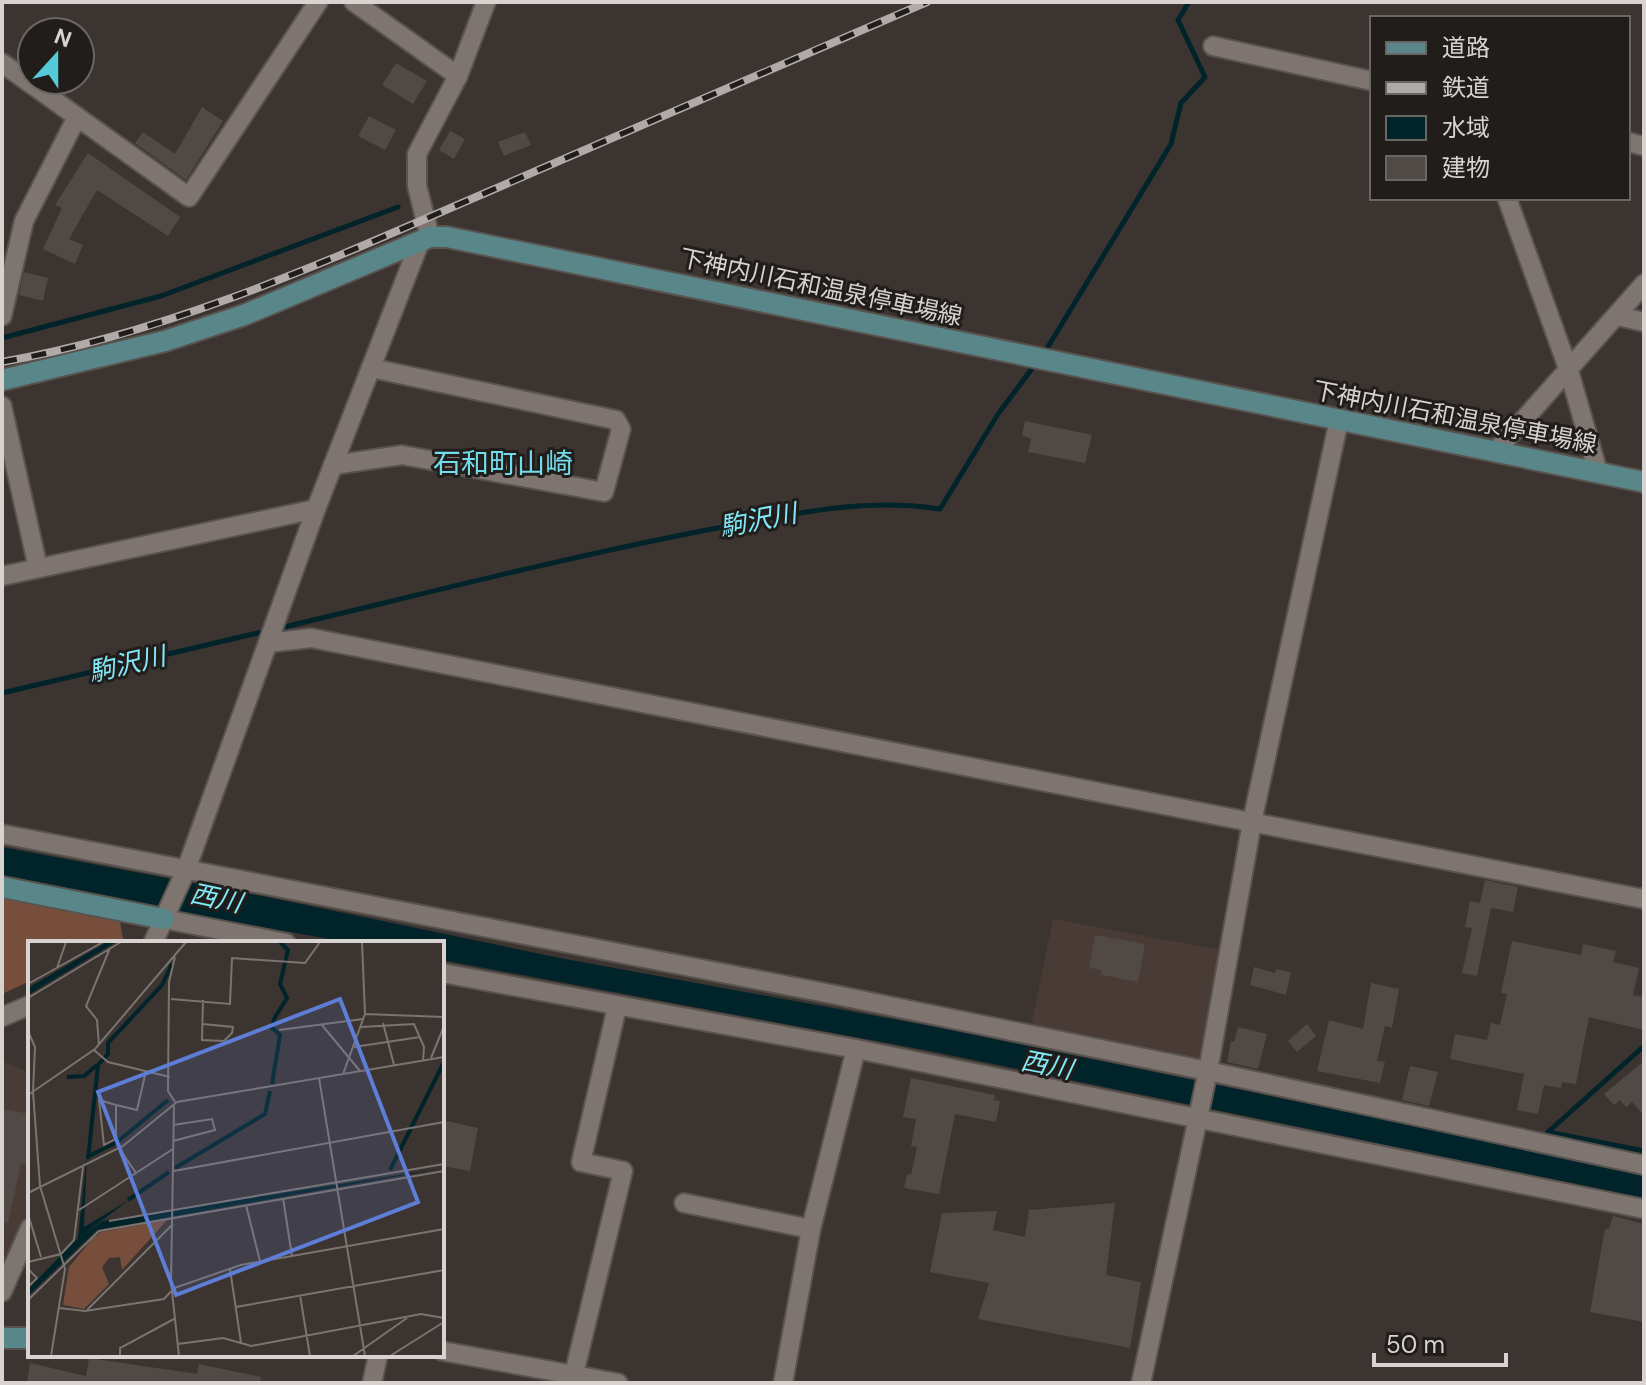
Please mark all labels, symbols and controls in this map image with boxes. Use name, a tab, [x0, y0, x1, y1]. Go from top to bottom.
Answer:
north arrow	[16, 16, 96, 96]
legend	[1370, 16, 1630, 200]
text: N	[50, 21, 76, 54]
text: 道路	[1442, 32, 1490, 63]
text: 鉄道	[1442, 72, 1490, 103]
text: 水域	[1442, 112, 1490, 143]
text: 建物	[1442, 152, 1490, 183]
street label: 下神内川石和温泉停車場線	[677, 242, 965, 332]
street label: 下神内川石和温泉停車場線	[1311, 374, 1599, 460]
district label: 石和町山崎	[433, 445, 573, 482]
water label: 駒沢川	[716, 495, 802, 544]
water label: 駒沢川	[85, 638, 172, 689]
water label: 西川	[187, 876, 248, 921]
inset map	[28, 941, 444, 1357]
water label: 西川	[1018, 1043, 1079, 1087]
scale bar	[1374, 1317, 1506, 1367]
text: 50 m	[1386, 1329, 1445, 1360]

